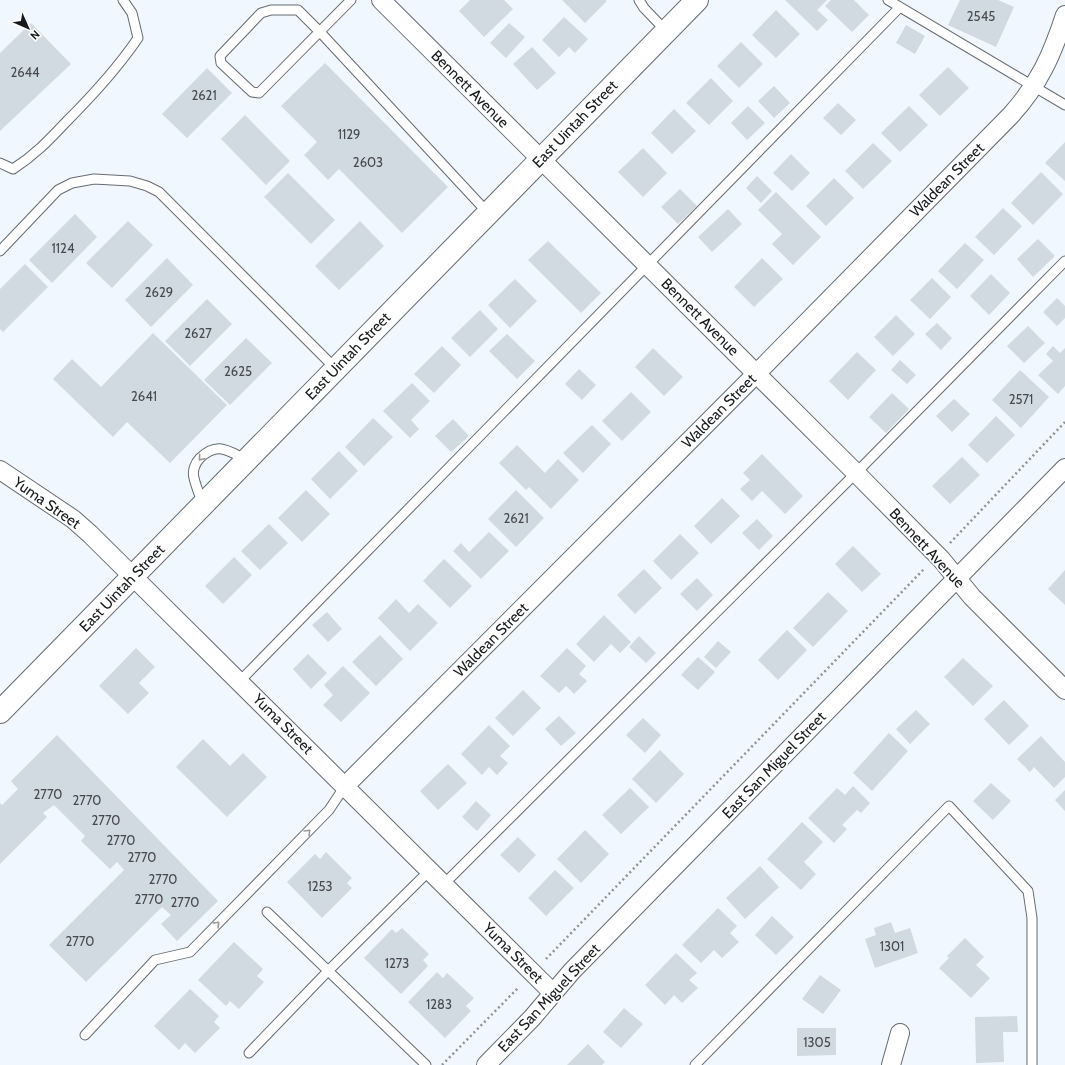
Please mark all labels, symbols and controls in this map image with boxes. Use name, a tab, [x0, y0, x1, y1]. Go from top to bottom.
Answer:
north arrow	[8, 8, 48, 48]
house number: 2545	[967, 8, 995, 24]
text: N	[27, 27, 43, 43]
street label: Bennett Avenue	[428, 47, 513, 132]
house number: 2644	[10, 64, 40, 80]
street label: East Uintah Street	[529, 77, 621, 171]
house number: 2621	[191, 87, 217, 103]
house number: 1129	[338, 126, 360, 142]
street label: Waldean Street	[906, 139, 988, 221]
house number: 2603	[353, 154, 383, 170]
house number: 1124	[52, 240, 75, 256]
street label: Bennett Avenue	[658, 275, 743, 360]
house number: 2629	[145, 284, 173, 300]
street label: East Uintah Street	[302, 309, 394, 403]
house number: 2627	[184, 325, 212, 341]
house number: 2625	[224, 363, 252, 379]
street label: Waldean Street	[678, 370, 760, 452]
house number: 2641	[131, 388, 157, 404]
house number: 2571	[1009, 391, 1033, 407]
one-way arrow	[198, 454, 205, 461]
street label: Yuma Street	[9, 473, 84, 533]
street label: Bennett Avenue	[886, 505, 969, 592]
house number: 2621	[503, 510, 529, 526]
street label: East Uintah Street	[76, 541, 168, 635]
street label: Waldean Street	[450, 599, 532, 681]
street label: Yuma Street	[248, 689, 317, 758]
street label: East San Miguel Street	[718, 708, 830, 822]
house number: 2770	[34, 786, 62, 802]
house number: 2770	[73, 792, 101, 808]
house number: 2770	[92, 812, 120, 828]
one-way arrow	[303, 829, 311, 837]
house number: 2770	[107, 832, 135, 848]
house number: 2770	[128, 849, 156, 865]
house number: 2770	[149, 871, 177, 887]
house number: 1253	[307, 878, 333, 894]
house number: 2770	[135, 891, 163, 907]
house number: 2770	[171, 894, 199, 910]
street label: Yuma Street	[478, 918, 547, 987]
one-way arrow	[212, 921, 220, 929]
house number: 2770	[66, 933, 94, 949]
house number: 1301	[880, 938, 904, 954]
street label: East San Miguel Street	[494, 940, 604, 1056]
house number: 1273	[385, 955, 409, 971]
house number: 1283	[426, 996, 452, 1012]
house number: 1305	[803, 1034, 831, 1050]

